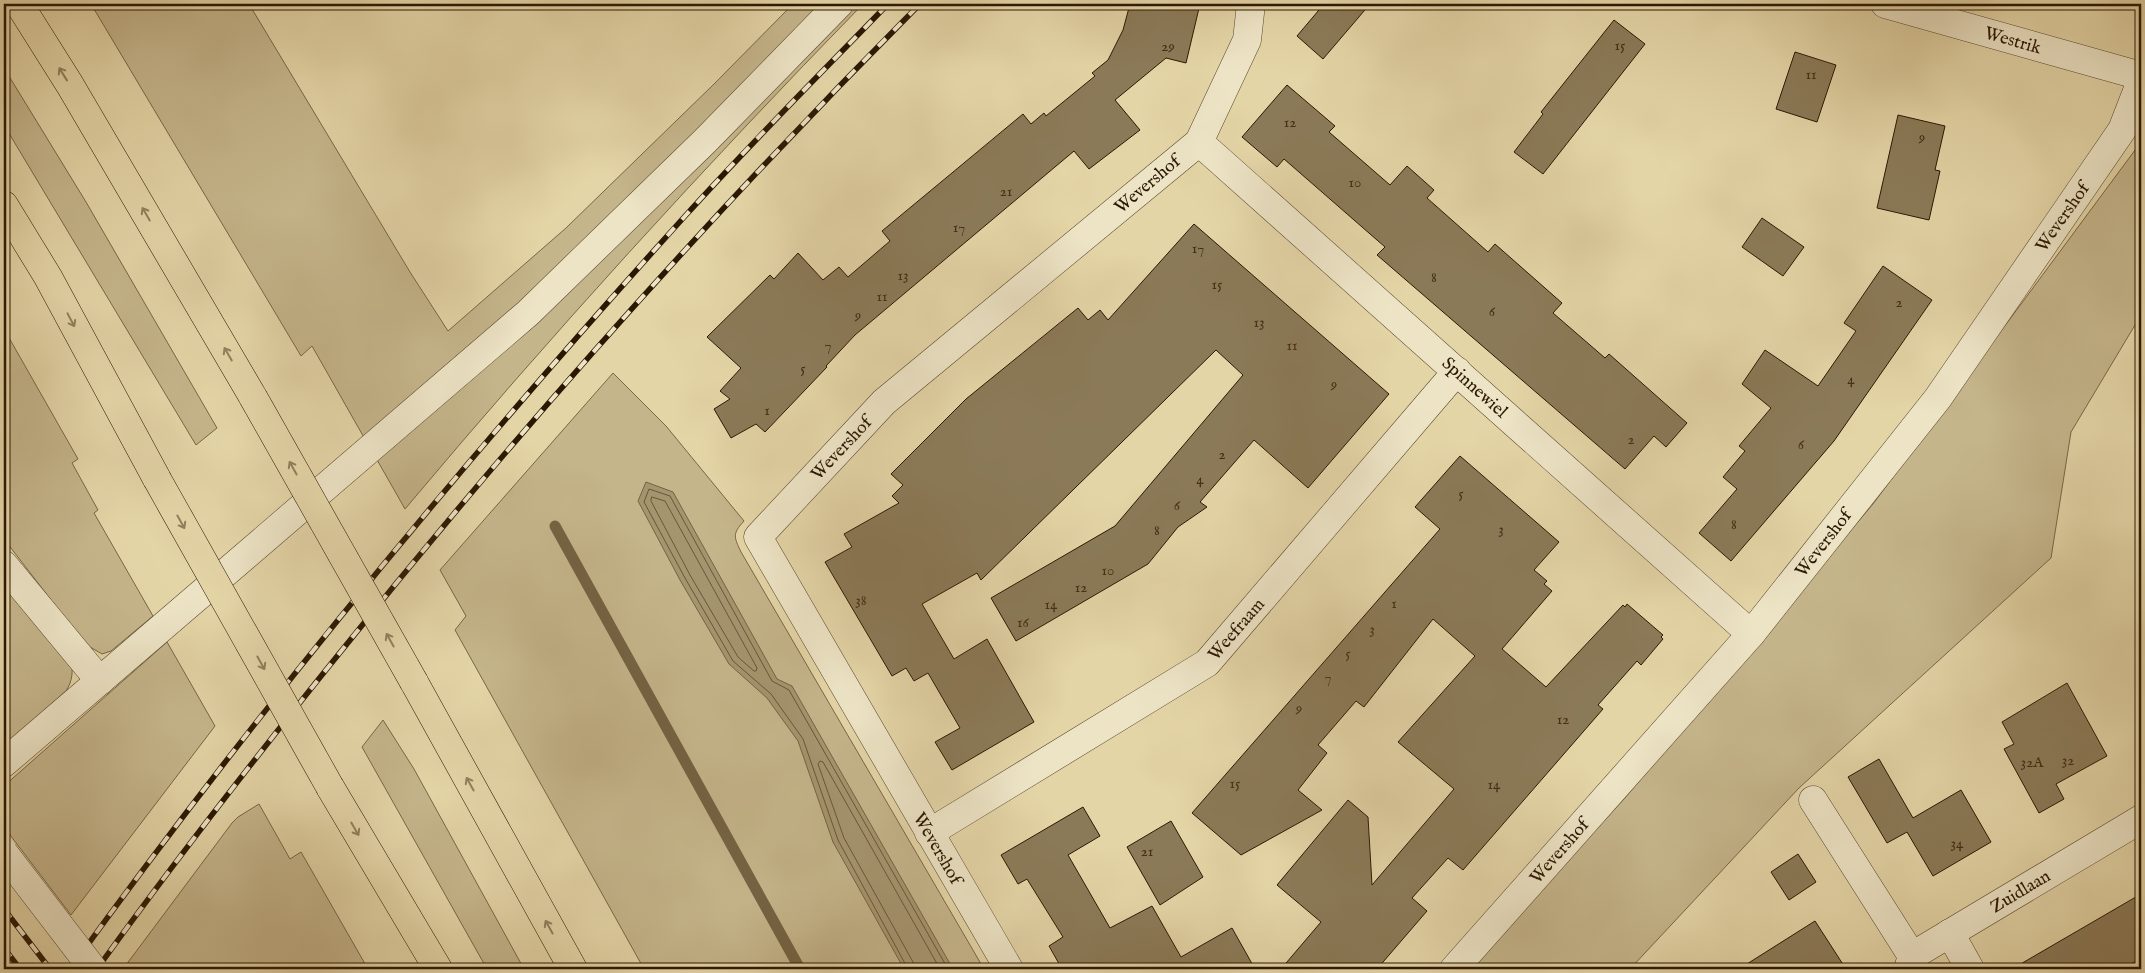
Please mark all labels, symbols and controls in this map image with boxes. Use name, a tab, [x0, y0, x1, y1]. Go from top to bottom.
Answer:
street label: Westrik	[1981, 22, 2044, 61]
house number: 15	[1614, 36, 1626, 55]
house number: 29	[1161, 37, 1175, 56]
house number: 11	[1805, 65, 1817, 84]
one-way arrow	[58, 68, 68, 82]
house number: 12	[1284, 113, 1296, 132]
house number: 9	[1918, 128, 1925, 147]
street label: Wevershof	[1110, 149, 1188, 219]
house number: 10	[1349, 173, 1361, 192]
street label: Wevershof	[2031, 176, 2097, 257]
house number: 21	[1000, 182, 1012, 201]
one-way arrow	[140, 208, 150, 222]
house number: 17	[953, 218, 965, 237]
house number: 17	[1192, 239, 1204, 258]
house number: 13	[897, 266, 909, 285]
house number: 8	[1431, 268, 1437, 287]
house number: 15	[1211, 275, 1223, 294]
house number: 11	[876, 287, 888, 306]
house number: 2	[1895, 293, 1903, 312]
house number: 6	[1489, 302, 1496, 321]
house number: 9	[854, 306, 861, 325]
one-way arrow	[66, 312, 76, 327]
house number: 13	[1253, 313, 1265, 332]
house number: 7	[824, 336, 832, 355]
house number: 11	[1286, 336, 1298, 355]
one-way arrow	[223, 347, 233, 362]
street label: Spinnewiel	[1436, 352, 1512, 424]
house number: 5	[800, 359, 806, 378]
house number: 4	[1847, 370, 1855, 389]
house number: 9	[1330, 375, 1337, 394]
house number: 1	[764, 401, 770, 420]
street label: Wevershof	[807, 410, 880, 486]
house number: 2	[1627, 430, 1635, 449]
house number: 6	[1798, 435, 1805, 454]
house number: 2	[1218, 445, 1226, 464]
one-way arrow	[288, 460, 298, 475]
house number: 4	[1196, 470, 1204, 489]
house number: 5	[1458, 484, 1464, 503]
house number: 6	[1174, 496, 1181, 515]
street label: Wevershof	[1791, 503, 1860, 582]
one-way arrow	[176, 514, 186, 529]
house number: 8	[1731, 515, 1737, 534]
house number: 3	[1498, 520, 1504, 539]
house number: 8	[1154, 521, 1160, 540]
house number: 10	[1102, 561, 1114, 580]
house number: 12	[1075, 578, 1087, 597]
house number: 38	[855, 591, 867, 610]
street label: Weefraam	[1204, 594, 1271, 666]
house number: 1	[1391, 594, 1397, 613]
house number: 14	[1045, 595, 1058, 614]
house number: 16	[1017, 613, 1030, 632]
house number: 3	[1369, 620, 1375, 639]
one-way arrow	[384, 633, 394, 647]
house number: 5	[1345, 644, 1351, 663]
one-way arrow	[256, 656, 266, 670]
house number: 7	[1324, 668, 1332, 687]
house number: 9	[1295, 699, 1302, 718]
house number: 12	[1557, 710, 1569, 729]
house number: 32	[2062, 751, 2074, 770]
house number: 32A	[2021, 753, 2044, 772]
house number: 15	[1229, 774, 1241, 793]
house number: 14	[1488, 775, 1501, 794]
one-way arrow	[465, 777, 475, 792]
street label: Wevershof	[907, 809, 968, 892]
street label: Wevershof	[1525, 812, 1597, 889]
one-way arrow	[350, 821, 360, 836]
house number: 34	[1951, 834, 1964, 853]
house number: 21	[1141, 842, 1153, 861]
street label: Zuidlaan	[1986, 865, 2055, 919]
one-way arrow	[544, 919, 554, 934]

